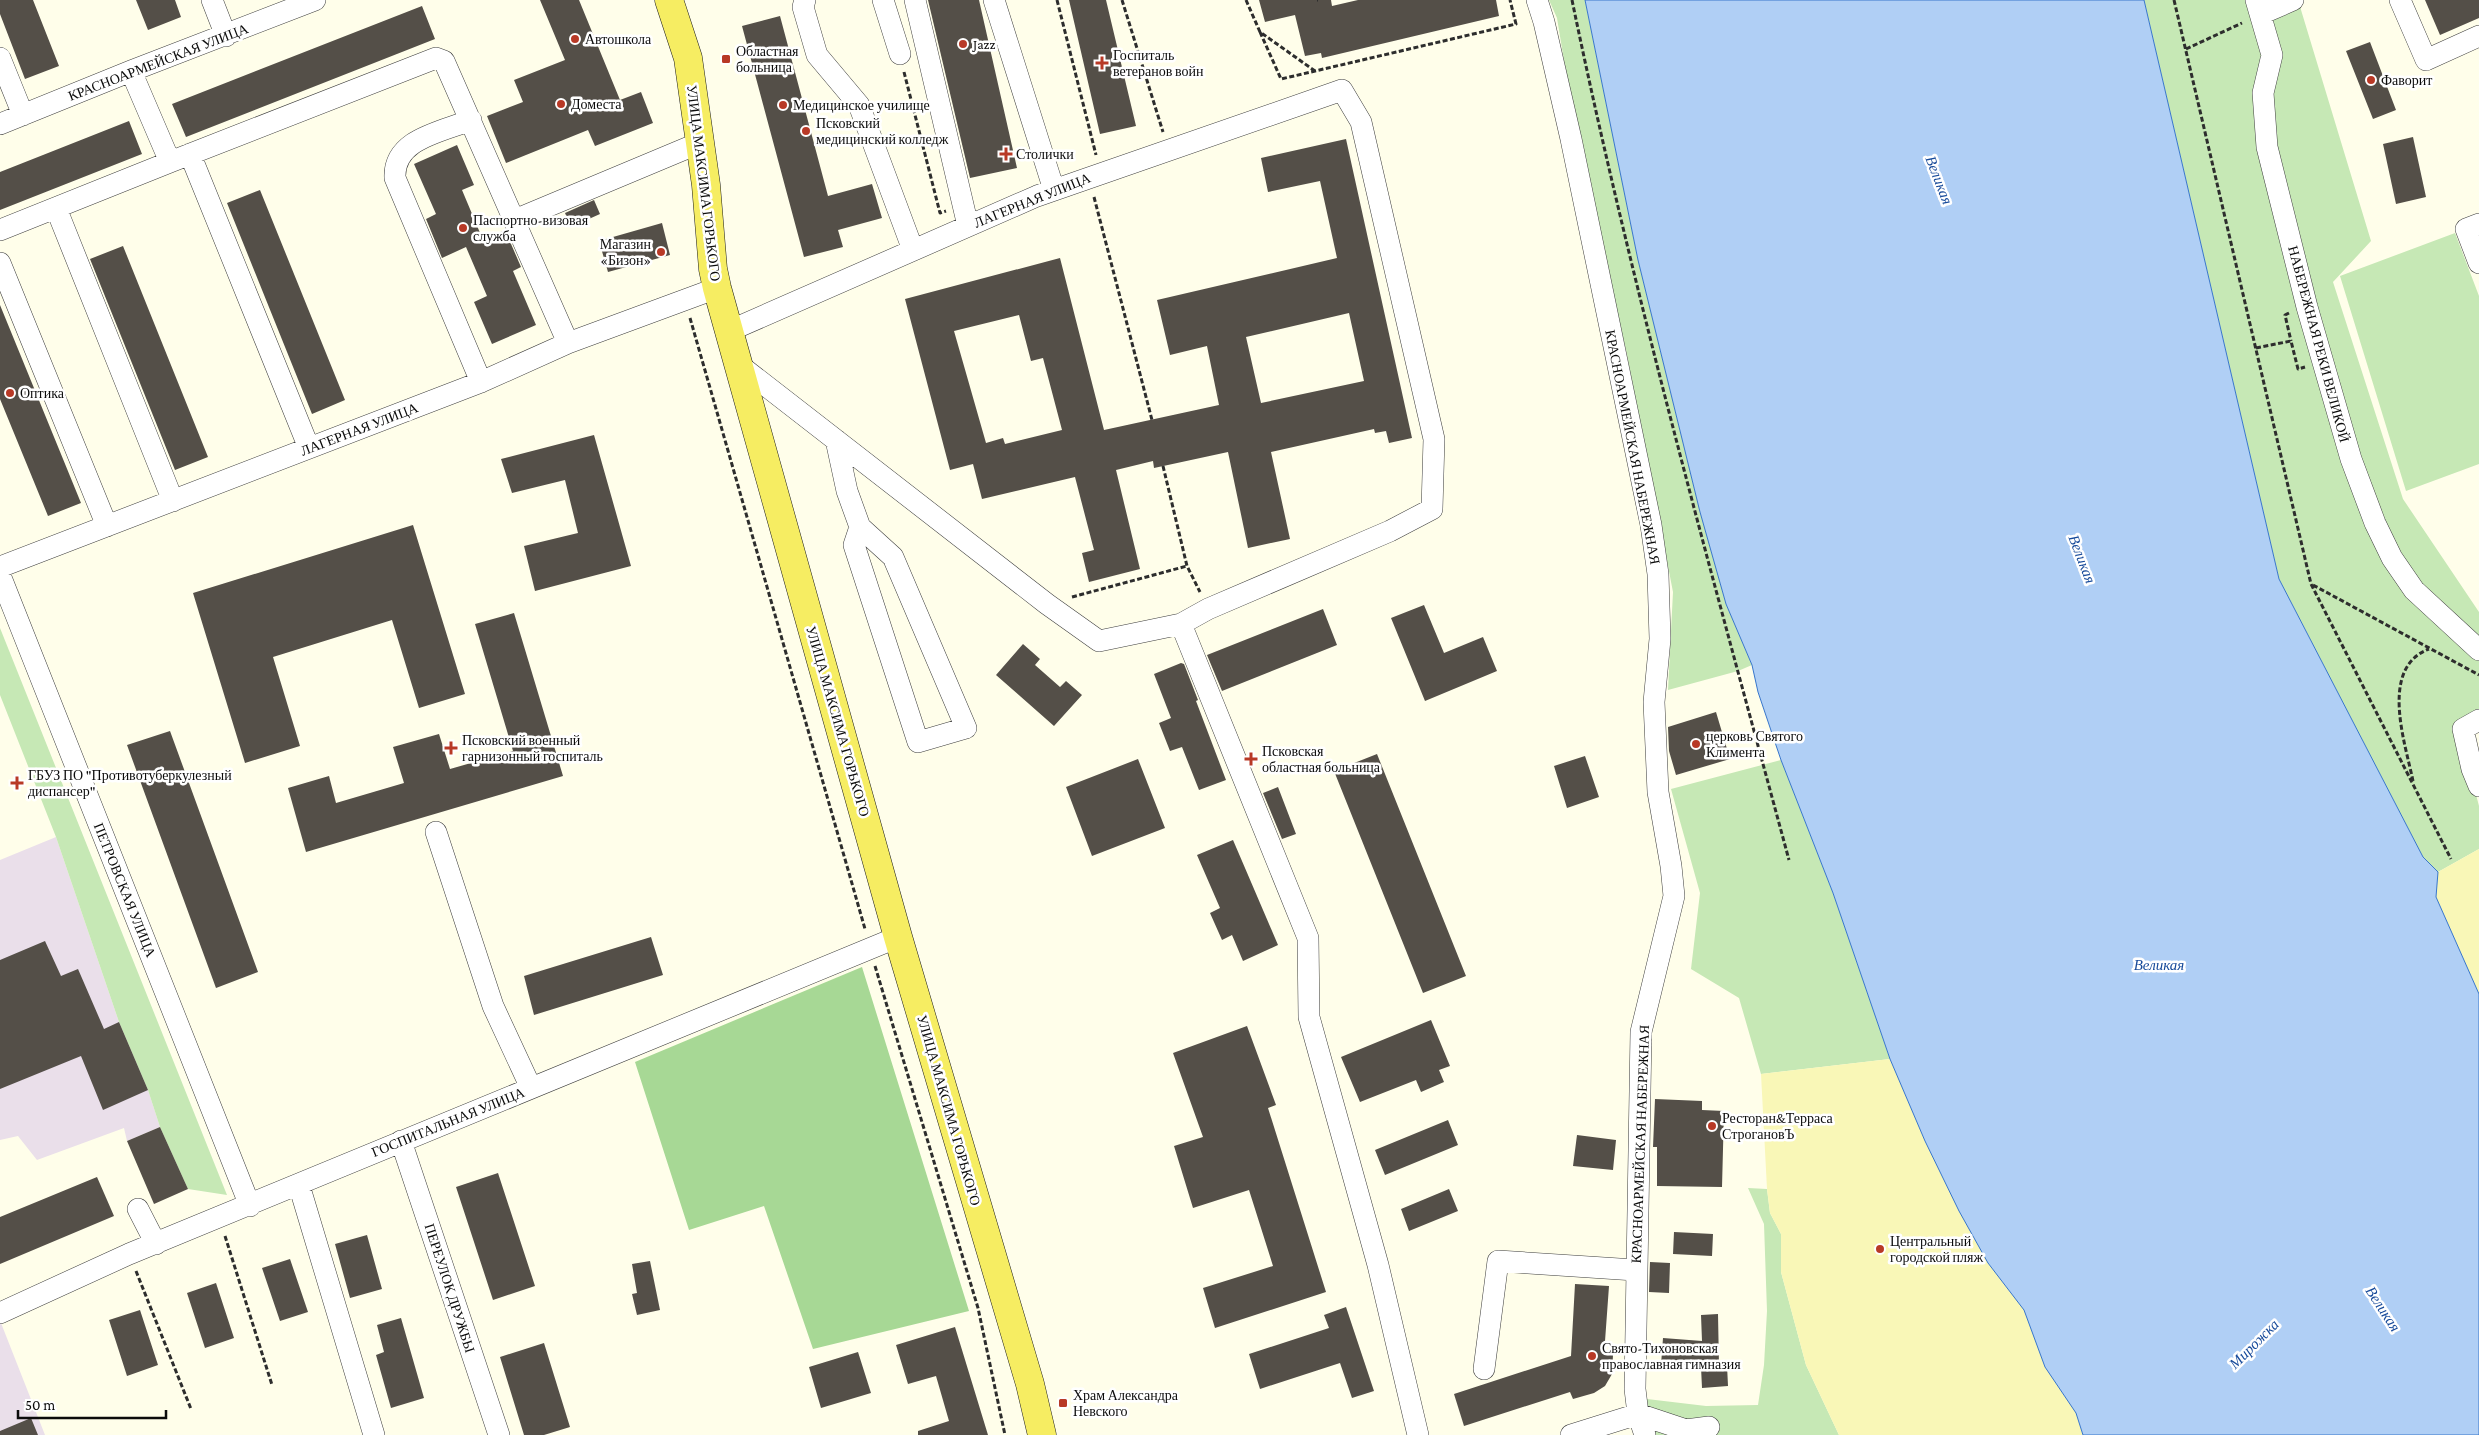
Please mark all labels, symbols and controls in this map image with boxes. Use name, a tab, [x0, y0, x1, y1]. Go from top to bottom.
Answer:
street label: КРАСНОАРМЕЙСКАЯ УЛИЦА	[66, 20, 251, 104]
place label: Автошкола	[585, 31, 652, 47]
marker: Автошкола	[569, 33, 581, 45]
place label: Jazz	[971, 36, 996, 52]
marker: Jazz	[957, 38, 969, 50]
place label: Областная больница	[736, 43, 799, 75]
place label: Госпиталь ветеранов войн	[1113, 47, 1204, 79]
marker: Областная больница	[720, 53, 732, 65]
marker: Госпиталь ветеранов войн	[1095, 56, 1109, 70]
place label: Фаворит	[2381, 72, 2432, 88]
marker: Фаворит	[2365, 74, 2377, 86]
street label: УЛИЦА МАКСИМА ГОРЬКОГО	[684, 84, 724, 282]
place label: Доместа	[571, 96, 622, 112]
place label: Медицинское училище	[793, 97, 930, 113]
marker: Доместа	[555, 98, 567, 110]
marker: Медицинское училище	[777, 99, 789, 111]
place label: Псковский медицинский колледж	[816, 115, 949, 147]
marker: Псковский медицинский колледж	[800, 125, 812, 137]
place label: Столички	[1016, 146, 1074, 162]
marker: Столички	[1000, 148, 1012, 160]
water label: Великая	[1922, 154, 1956, 207]
street label: ЛАГЕРНАЯ УЛИЦА	[971, 169, 1093, 231]
place label: Паспортно-визовая служба	[473, 212, 589, 244]
marker: Паспортно-визовая служба	[457, 222, 469, 234]
place label: Магазин «Бизон»	[600, 236, 652, 268]
street label: НАБЕРЕЖНАЯ РЕКИ ВЕЛИКОЙ	[2285, 244, 2353, 444]
marker: Магазин «Бизон»	[655, 246, 667, 258]
street label: КРАСНОАРМЕЙСКАЯ НАБЕРЕЖНАЯ	[1602, 328, 1664, 566]
place label: Оптика	[20, 385, 65, 401]
marker: Оптика	[4, 387, 16, 399]
street label: ЛАГЕРНАЯ УЛИЦА	[298, 399, 421, 459]
water label: Великая	[2065, 533, 2099, 586]
street label: УЛИЦА МАКСИМА ГОРЬКОГО	[803, 624, 873, 818]
place label: церковь Святого Климента	[1706, 728, 1803, 760]
place label: Псковский военный гарнизонный госпиталь	[462, 732, 603, 764]
marker: церковь Святого Климента	[1690, 738, 1702, 750]
marker: Псковский военный гарнизонный госпиталь	[444, 741, 458, 755]
place label: Псковская областная больница	[1262, 743, 1381, 775]
marker: Псковская областная больница	[1244, 752, 1258, 766]
place label: ГБУЗ ПО "Противотуберкулезный диспансер"	[28, 767, 232, 799]
marker: ГБУЗ ПО "Противотуберкулезный диспансер"	[10, 776, 24, 790]
street label: ПЕТРОВСКАЯ УЛИЦА	[91, 820, 160, 960]
water label: Великая	[2134, 957, 2184, 973]
street label: УЛИЦА МАКСИМА ГОРЬКОГО	[914, 1013, 984, 1207]
street label: КРАСНОАРМЕЙСКАЯ НАБЕРЕЖНАЯ	[1628, 1024, 1652, 1264]
street label: ГОСПИТАЛЬНАЯ УЛИЦА	[369, 1084, 528, 1160]
place label: Ресторан&Терраса СтрогановЪ	[1722, 1110, 1834, 1142]
marker: Ресторан&Терраса СтрогановЪ	[1706, 1120, 1718, 1132]
street label: ПЕРЕУЛОК ДРУЖБЫ	[422, 1222, 478, 1354]
place label: Центральный городской пляж	[1890, 1233, 1983, 1265]
marker: Центральный городской пляж	[1874, 1243, 1886, 1255]
water label: Великая	[2363, 1283, 2404, 1335]
water label: Мирожка	[2225, 1316, 2282, 1373]
place label: Свято-Тихоновская православная гимназия	[1602, 1340, 1741, 1372]
marker: Свято-Тихоновская православная гимназия	[1586, 1350, 1598, 1362]
place label: Храм Александра Невского	[1073, 1387, 1179, 1419]
scale bar	[18, 1388, 165, 1420]
text: 50 m	[25, 1397, 55, 1413]
marker: Храм Александра Невского	[1057, 1397, 1069, 1409]

